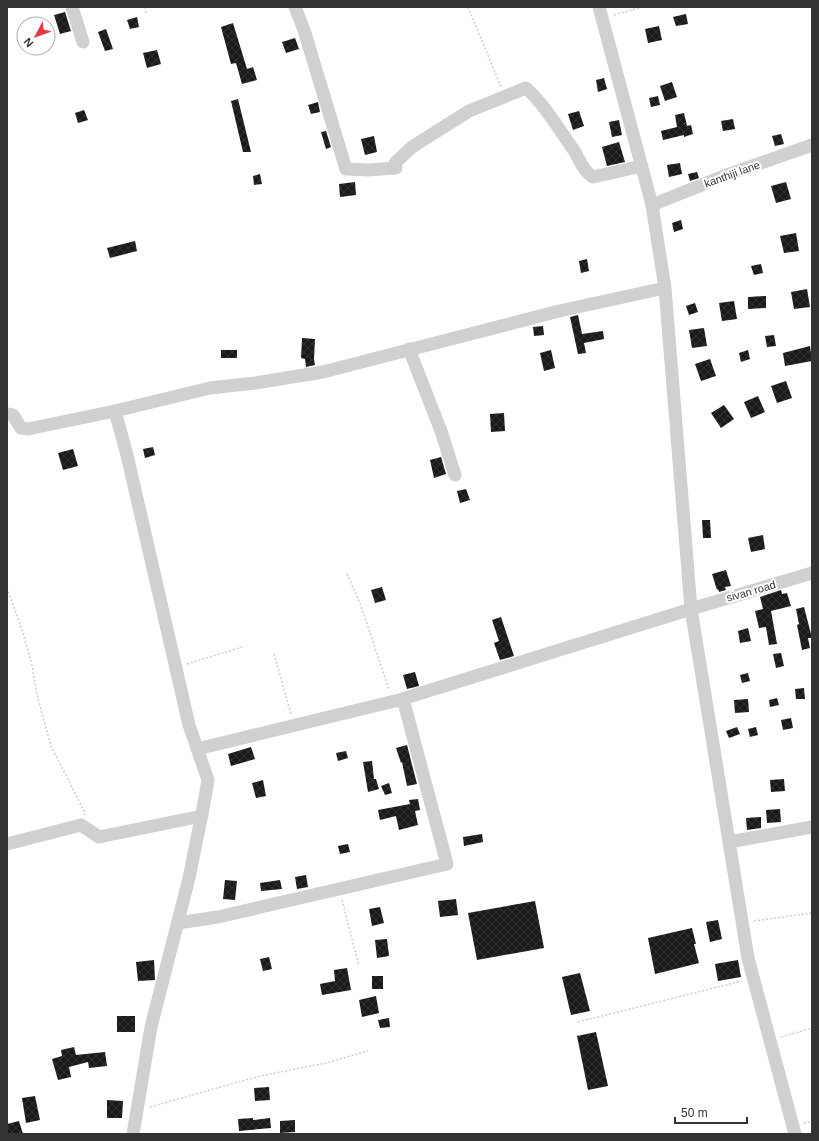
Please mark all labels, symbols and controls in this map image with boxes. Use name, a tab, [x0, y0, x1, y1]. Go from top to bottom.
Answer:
north arrow	[16, 16, 56, 56]
text: N	[21, 36, 36, 49]
street label: kanthiji lane	[703, 158, 761, 190]
street label: sivan road	[725, 578, 777, 604]
scale bar	[675, 1099, 747, 1125]
text: 50 m	[681, 1106, 708, 1120]

